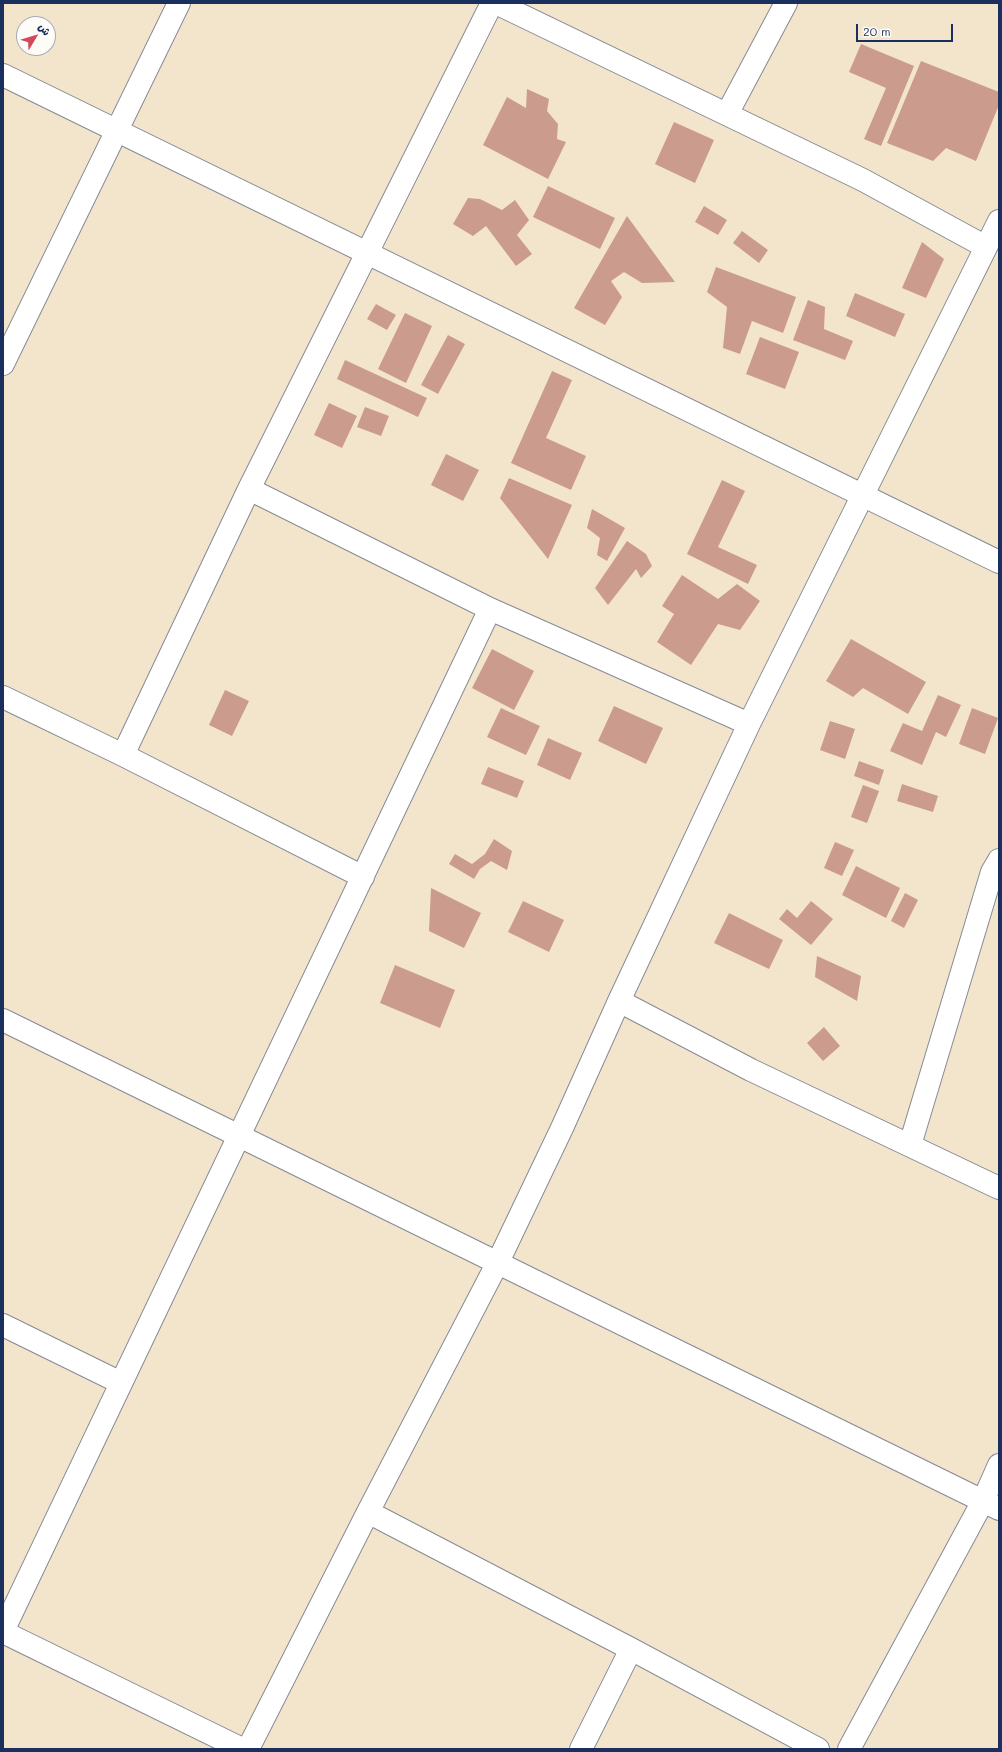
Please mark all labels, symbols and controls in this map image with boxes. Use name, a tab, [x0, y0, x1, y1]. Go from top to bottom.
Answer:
north arrow	[16, 16, 56, 56]
scale bar	[858, 16, 955, 42]
text: ش	[35, 20, 55, 38]
text: 20 m	[863, 23, 891, 39]

